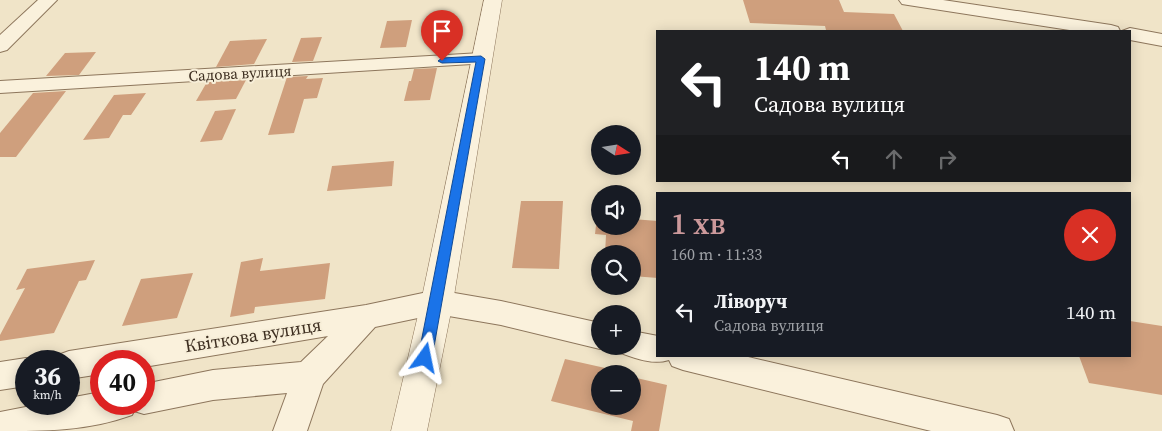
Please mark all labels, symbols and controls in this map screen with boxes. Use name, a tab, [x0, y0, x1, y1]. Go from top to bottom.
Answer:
pin	[421, 10, 463, 61]
icon: arrive	[428, 17, 456, 45]
text: 140 m	[754, 44, 850, 92]
icon: left	[671, 50, 736, 115]
street label: Садова вулиця	[188, 60, 292, 86]
text: Садова вулиця	[754, 89, 905, 119]
north arrow	[591, 125, 641, 175]
map controls	[591, 125, 641, 415]
icon: left	[827, 145, 855, 173]
icon: ahead	[880, 145, 908, 173]
icon: right	[933, 145, 961, 173]
button: sound	[591, 185, 641, 235]
text: 1 хв	[671, 203, 725, 244]
button: close	[1064, 209, 1116, 261]
text: 160 m · 11:33	[671, 243, 762, 265]
button: search	[591, 245, 641, 295]
text: Ліворуч	[714, 288, 787, 314]
icon: left	[671, 298, 699, 326]
text: 140 m	[1066, 299, 1116, 325]
button: +	[591, 305, 641, 355]
street label: Квіткова вулиця	[183, 312, 323, 358]
text: Садова вулиця	[714, 314, 824, 336]
position arrow	[398, 331, 450, 383]
speed limit sign: 40	[90, 350, 155, 415]
text: 36	[34, 359, 61, 393]
button: −	[591, 365, 641, 415]
text: km/h	[33, 387, 62, 403]

